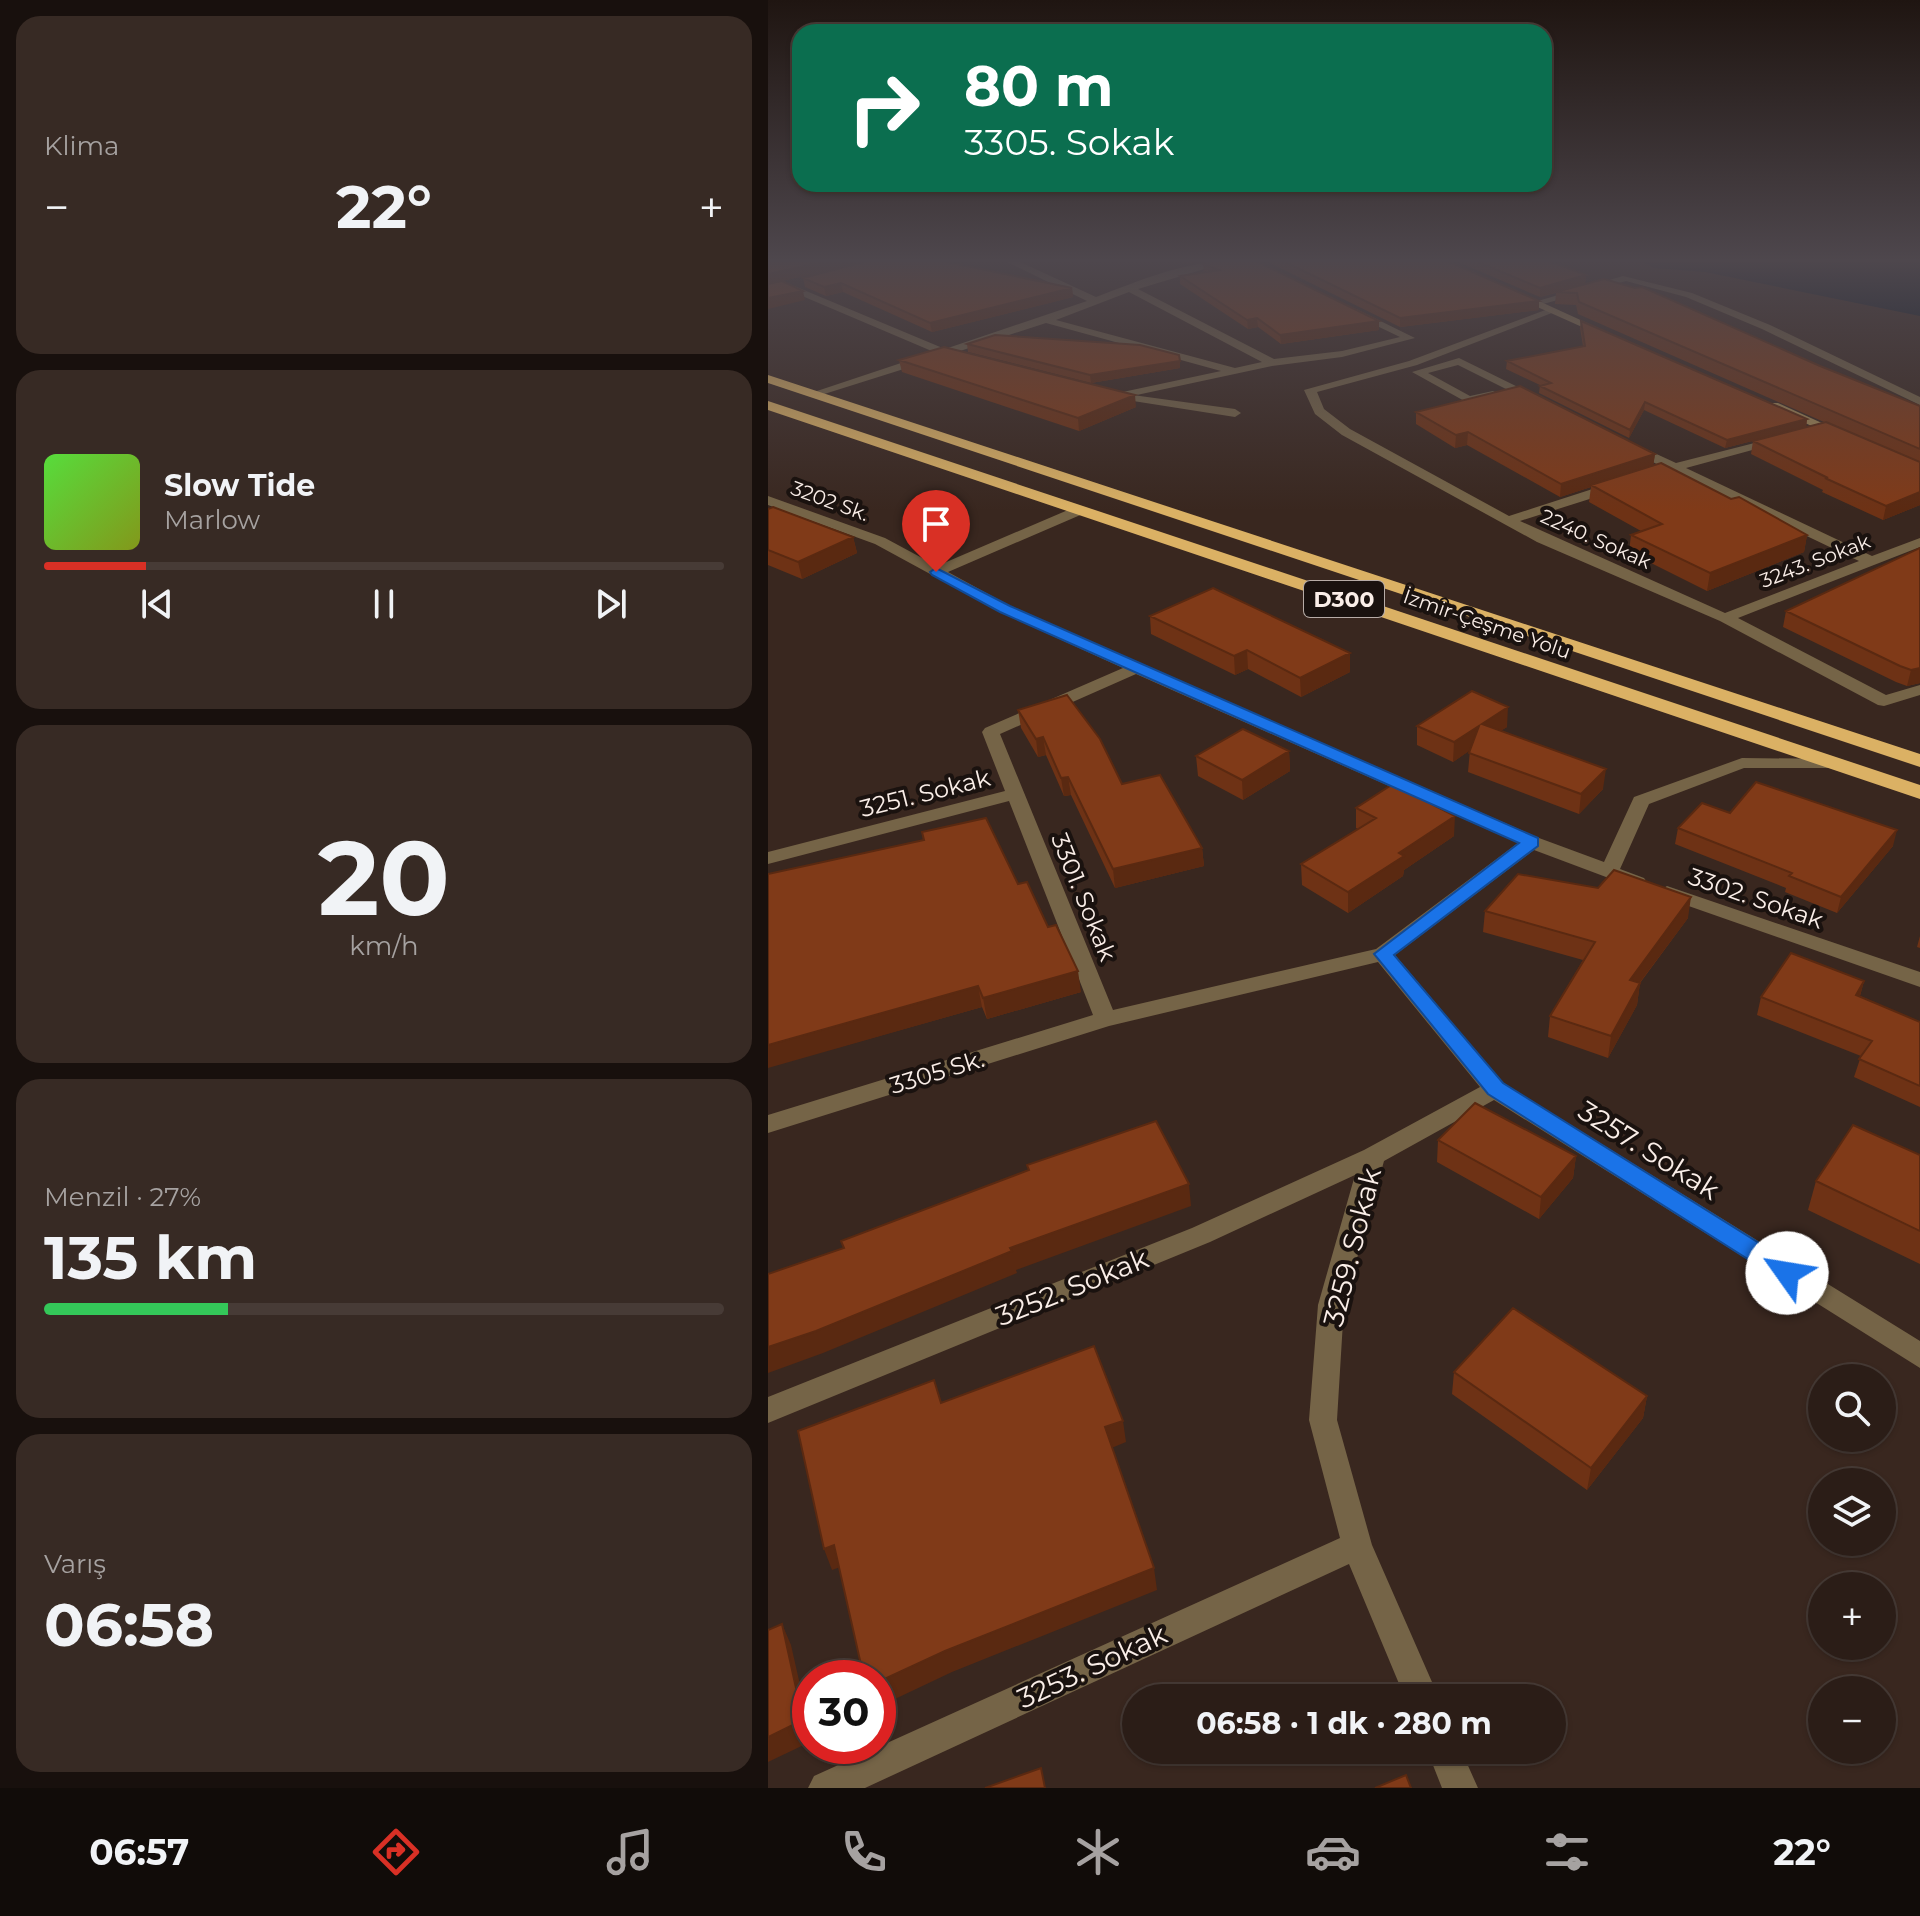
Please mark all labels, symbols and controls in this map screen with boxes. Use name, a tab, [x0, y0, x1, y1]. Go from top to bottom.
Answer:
text: 80 m	[964, 52, 1114, 120]
icon: right	[832, 56, 936, 160]
text: 3305. Sokak	[964, 120, 1174, 164]
text: Klima	[44, 130, 119, 162]
text: 22°	[336, 170, 432, 243]
text: −	[44, 180, 69, 234]
text: +	[699, 180, 724, 234]
text: Slow Tide	[164, 467, 315, 504]
street label: 3202 Sk.	[788, 476, 872, 526]
pin	[902, 490, 970, 572]
icon: arrive	[914, 502, 958, 546]
text: Marlow	[164, 504, 260, 536]
street label: 2240. Sokak	[1537, 504, 1655, 574]
street label: 3243. Sokak	[1756, 529, 1874, 593]
road number: D300	[1304, 581, 1384, 617]
icon: previous	[135, 582, 179, 626]
icon: pause	[362, 582, 406, 626]
icon: next	[589, 582, 633, 626]
street label: İzmir-Çeşme Yolu	[1400, 584, 1574, 664]
street label: 3251. Sokak	[857, 763, 994, 823]
text: 20	[318, 814, 450, 941]
street label: 3301. Sokak	[1045, 829, 1123, 966]
street label: 3302. Sokak	[1685, 861, 1828, 935]
text: km/h	[349, 930, 419, 962]
street label: 3305 Sk.	[886, 1044, 988, 1100]
street label: 3257. Sokak	[1572, 1093, 1726, 1207]
street label: 3259. Sokak	[1316, 1164, 1388, 1330]
text: Menzil · 27%	[44, 1181, 201, 1213]
text: 135 km	[44, 1221, 257, 1294]
position arrow	[1745, 1231, 1829, 1315]
street label: 3252. Sokak	[991, 1241, 1153, 1333]
map controls	[1808, 1364, 1896, 1764]
button: search	[1808, 1364, 1896, 1452]
button: layers	[1808, 1468, 1896, 1556]
text: Varış	[44, 1548, 106, 1580]
button: +	[1808, 1572, 1896, 1660]
text: 06:58	[44, 1588, 214, 1661]
street label: 3253. Sokak	[1012, 1617, 1172, 1715]
speed limit sign: 30	[792, 1660, 896, 1764]
button: −	[1808, 1676, 1896, 1764]
text: 06:58 · 1 dk · 280 m	[1196, 1705, 1492, 1742]
icon: directions	[368, 1824, 424, 1880]
icon: music	[602, 1824, 658, 1880]
icon: phone	[836, 1824, 892, 1880]
icon: climate	[1070, 1824, 1126, 1880]
icon: car	[1305, 1824, 1361, 1880]
icon: filters	[1539, 1824, 1595, 1880]
text: 06:57	[89, 1830, 189, 1874]
text: 22°	[1773, 1830, 1831, 1874]

